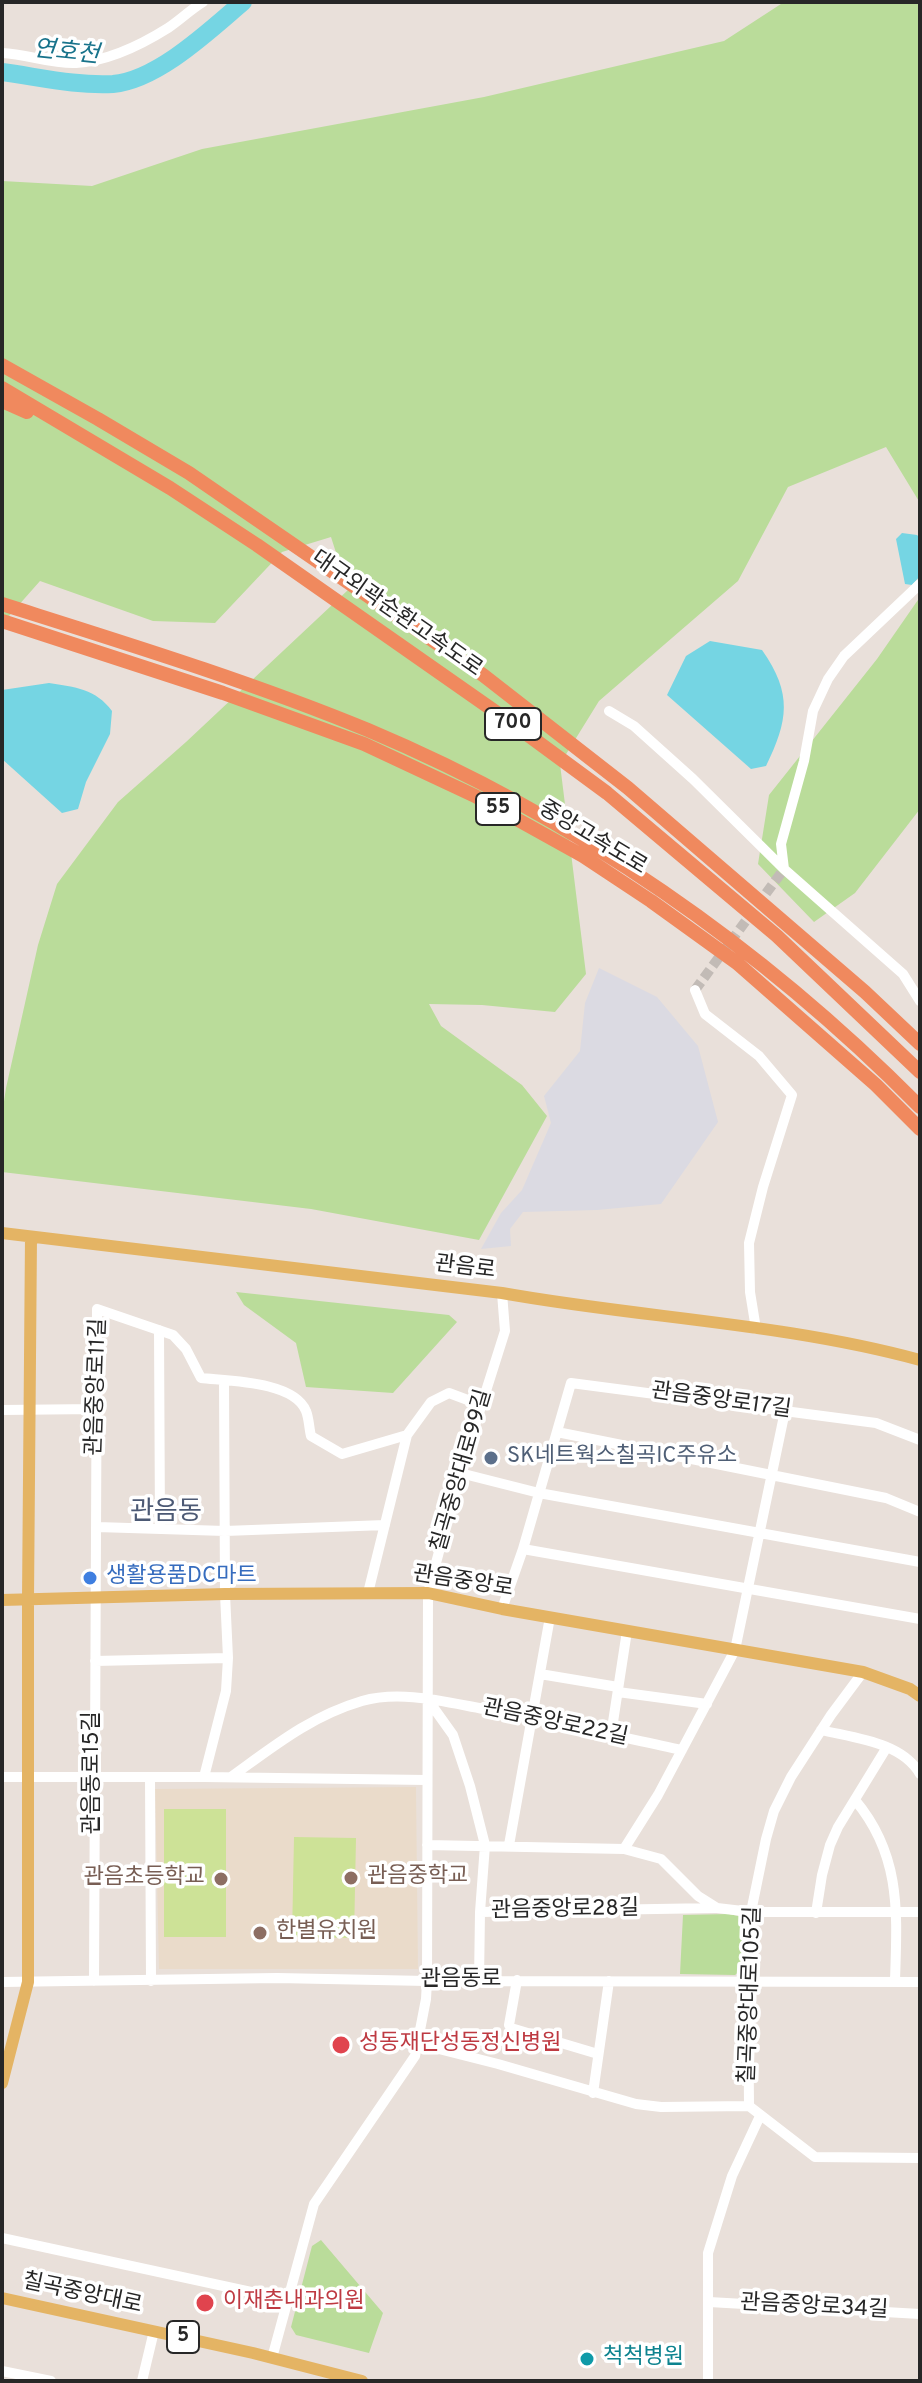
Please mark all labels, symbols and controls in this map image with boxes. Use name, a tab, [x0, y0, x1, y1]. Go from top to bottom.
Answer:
water label: 연호천	[32, 36, 100, 72]
street label: 대구외곽순환고속도로	[306, 546, 486, 684]
road number: 700	[485, 708, 541, 740]
road number: 55	[476, 793, 520, 825]
street label: 중앙고속도로	[533, 796, 651, 882]
street label: 관음로	[433, 1252, 497, 1286]
street label: 관음중앙로11길	[82, 1318, 114, 1456]
street label: 관음중앙로17길	[649, 1379, 793, 1425]
street label: 칠곡중앙대로99길	[427, 1387, 499, 1555]
place label: SK네트웍스칠곡IC주유소	[507, 1445, 737, 1471]
marker: SK네트웍스칠곡IC주유소	[482, 1449, 500, 1467]
district label: 관음동	[130, 1498, 202, 1530]
street label: 관음중앙로	[411, 1562, 515, 1604]
place label: 생활용품DC마트	[106, 1565, 257, 1591]
marker: 생활용품DC마트	[81, 1569, 99, 1587]
street label: 관음중앙로22길	[480, 1696, 630, 1752]
street label: 관음동로15길	[81, 1711, 107, 1835]
place label: 관음중학교	[367, 1865, 468, 1891]
place label: 관음초등학교	[84, 1866, 205, 1892]
marker: 관음중학교	[342, 1869, 360, 1887]
marker: 관음초등학교	[212, 1870, 230, 1888]
street label: 관음중앙로28길	[491, 1897, 639, 1925]
street label: 칠곡중앙대로105길	[736, 1906, 768, 2084]
place label: 한별유치원	[276, 1920, 377, 1946]
marker: 한별유치원	[251, 1924, 269, 1942]
street label: 관음동로	[421, 1968, 501, 1994]
place label: 성동재단성동정신병원	[359, 2032, 561, 2058]
marker: 성동재단성동정신병원	[330, 2034, 352, 2056]
street label: 칠곡중앙대로	[20, 2269, 144, 2321]
place label: 이재춘내과의원	[223, 2290, 365, 2316]
street label: 관음중앙로34길	[739, 2291, 889, 2325]
marker: 이재춘내과의원	[194, 2292, 216, 2314]
road number: 5	[167, 2321, 199, 2353]
place label: 척척병원	[603, 2346, 684, 2372]
marker: 척척병원	[578, 2350, 596, 2368]

